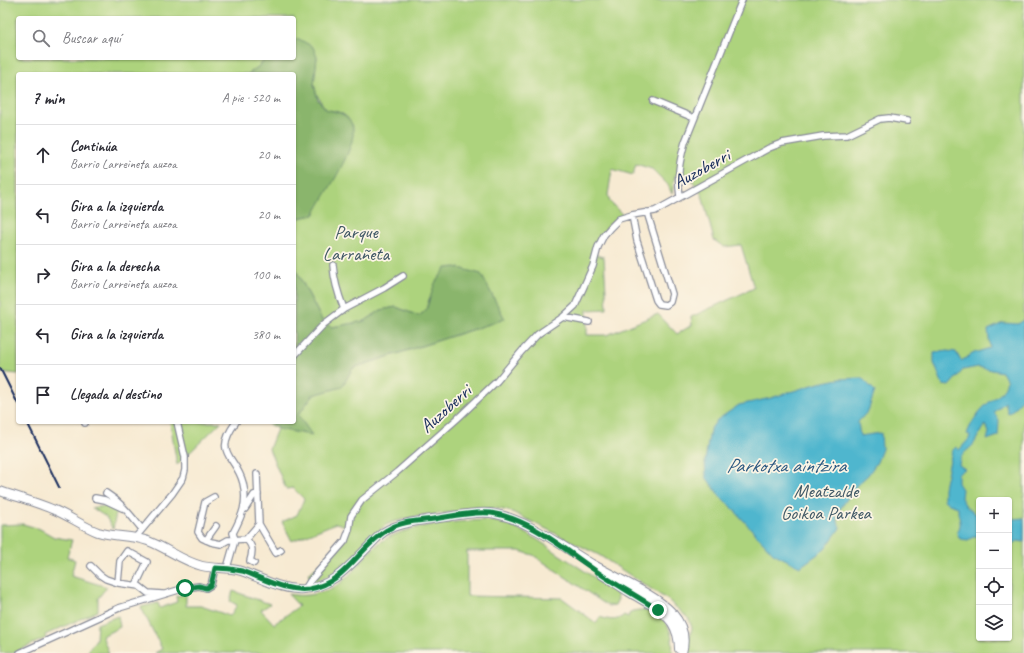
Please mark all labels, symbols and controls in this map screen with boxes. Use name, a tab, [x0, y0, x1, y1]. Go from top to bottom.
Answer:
search box	[16, 16, 296, 60]
icon: search	[30, 27, 52, 49]
text: Buscar aquí	[62, 29, 121, 48]
text: 7 min	[32, 88, 65, 109]
text: A pie · 520 m	[222, 90, 280, 106]
text: Continúa	[70, 137, 117, 156]
street label: Auzoberri	[669, 142, 736, 194]
icon: ahead	[32, 144, 54, 166]
text: 20 m	[258, 147, 280, 163]
text: Barrio Larreineta auzoa	[70, 156, 176, 172]
text: Gira a la izquierda	[70, 197, 163, 216]
icon: left	[32, 204, 54, 226]
text: 20 m	[258, 207, 280, 223]
text: Barrio Larreineta auzoa	[70, 216, 176, 232]
park label: Parque Larrañeta	[323, 220, 391, 266]
text: Gira a la derecha	[70, 257, 159, 276]
icon: right	[32, 264, 54, 286]
text: 100 m	[252, 267, 280, 283]
text: Barrio Larreineta auzoa	[70, 276, 176, 292]
icon: left	[32, 324, 54, 346]
text: Gira a la izquierda	[70, 325, 163, 344]
text: 380 m	[252, 327, 280, 343]
street label: Auzoberri	[415, 378, 478, 438]
icon: arrive	[32, 384, 54, 406]
text: Llegada al destino	[70, 385, 161, 404]
water label: Parkotxa aintzira	[726, 453, 848, 478]
park label: Meatzalde Goikoa Parkea	[781, 479, 873, 525]
map controls	[976, 497, 1012, 641]
button: +	[976, 497, 1012, 533]
button: −	[976, 533, 1012, 569]
button: locate	[976, 569, 1012, 605]
route start	[176, 579, 194, 597]
route end	[649, 601, 667, 619]
button: layers	[976, 605, 1012, 641]

